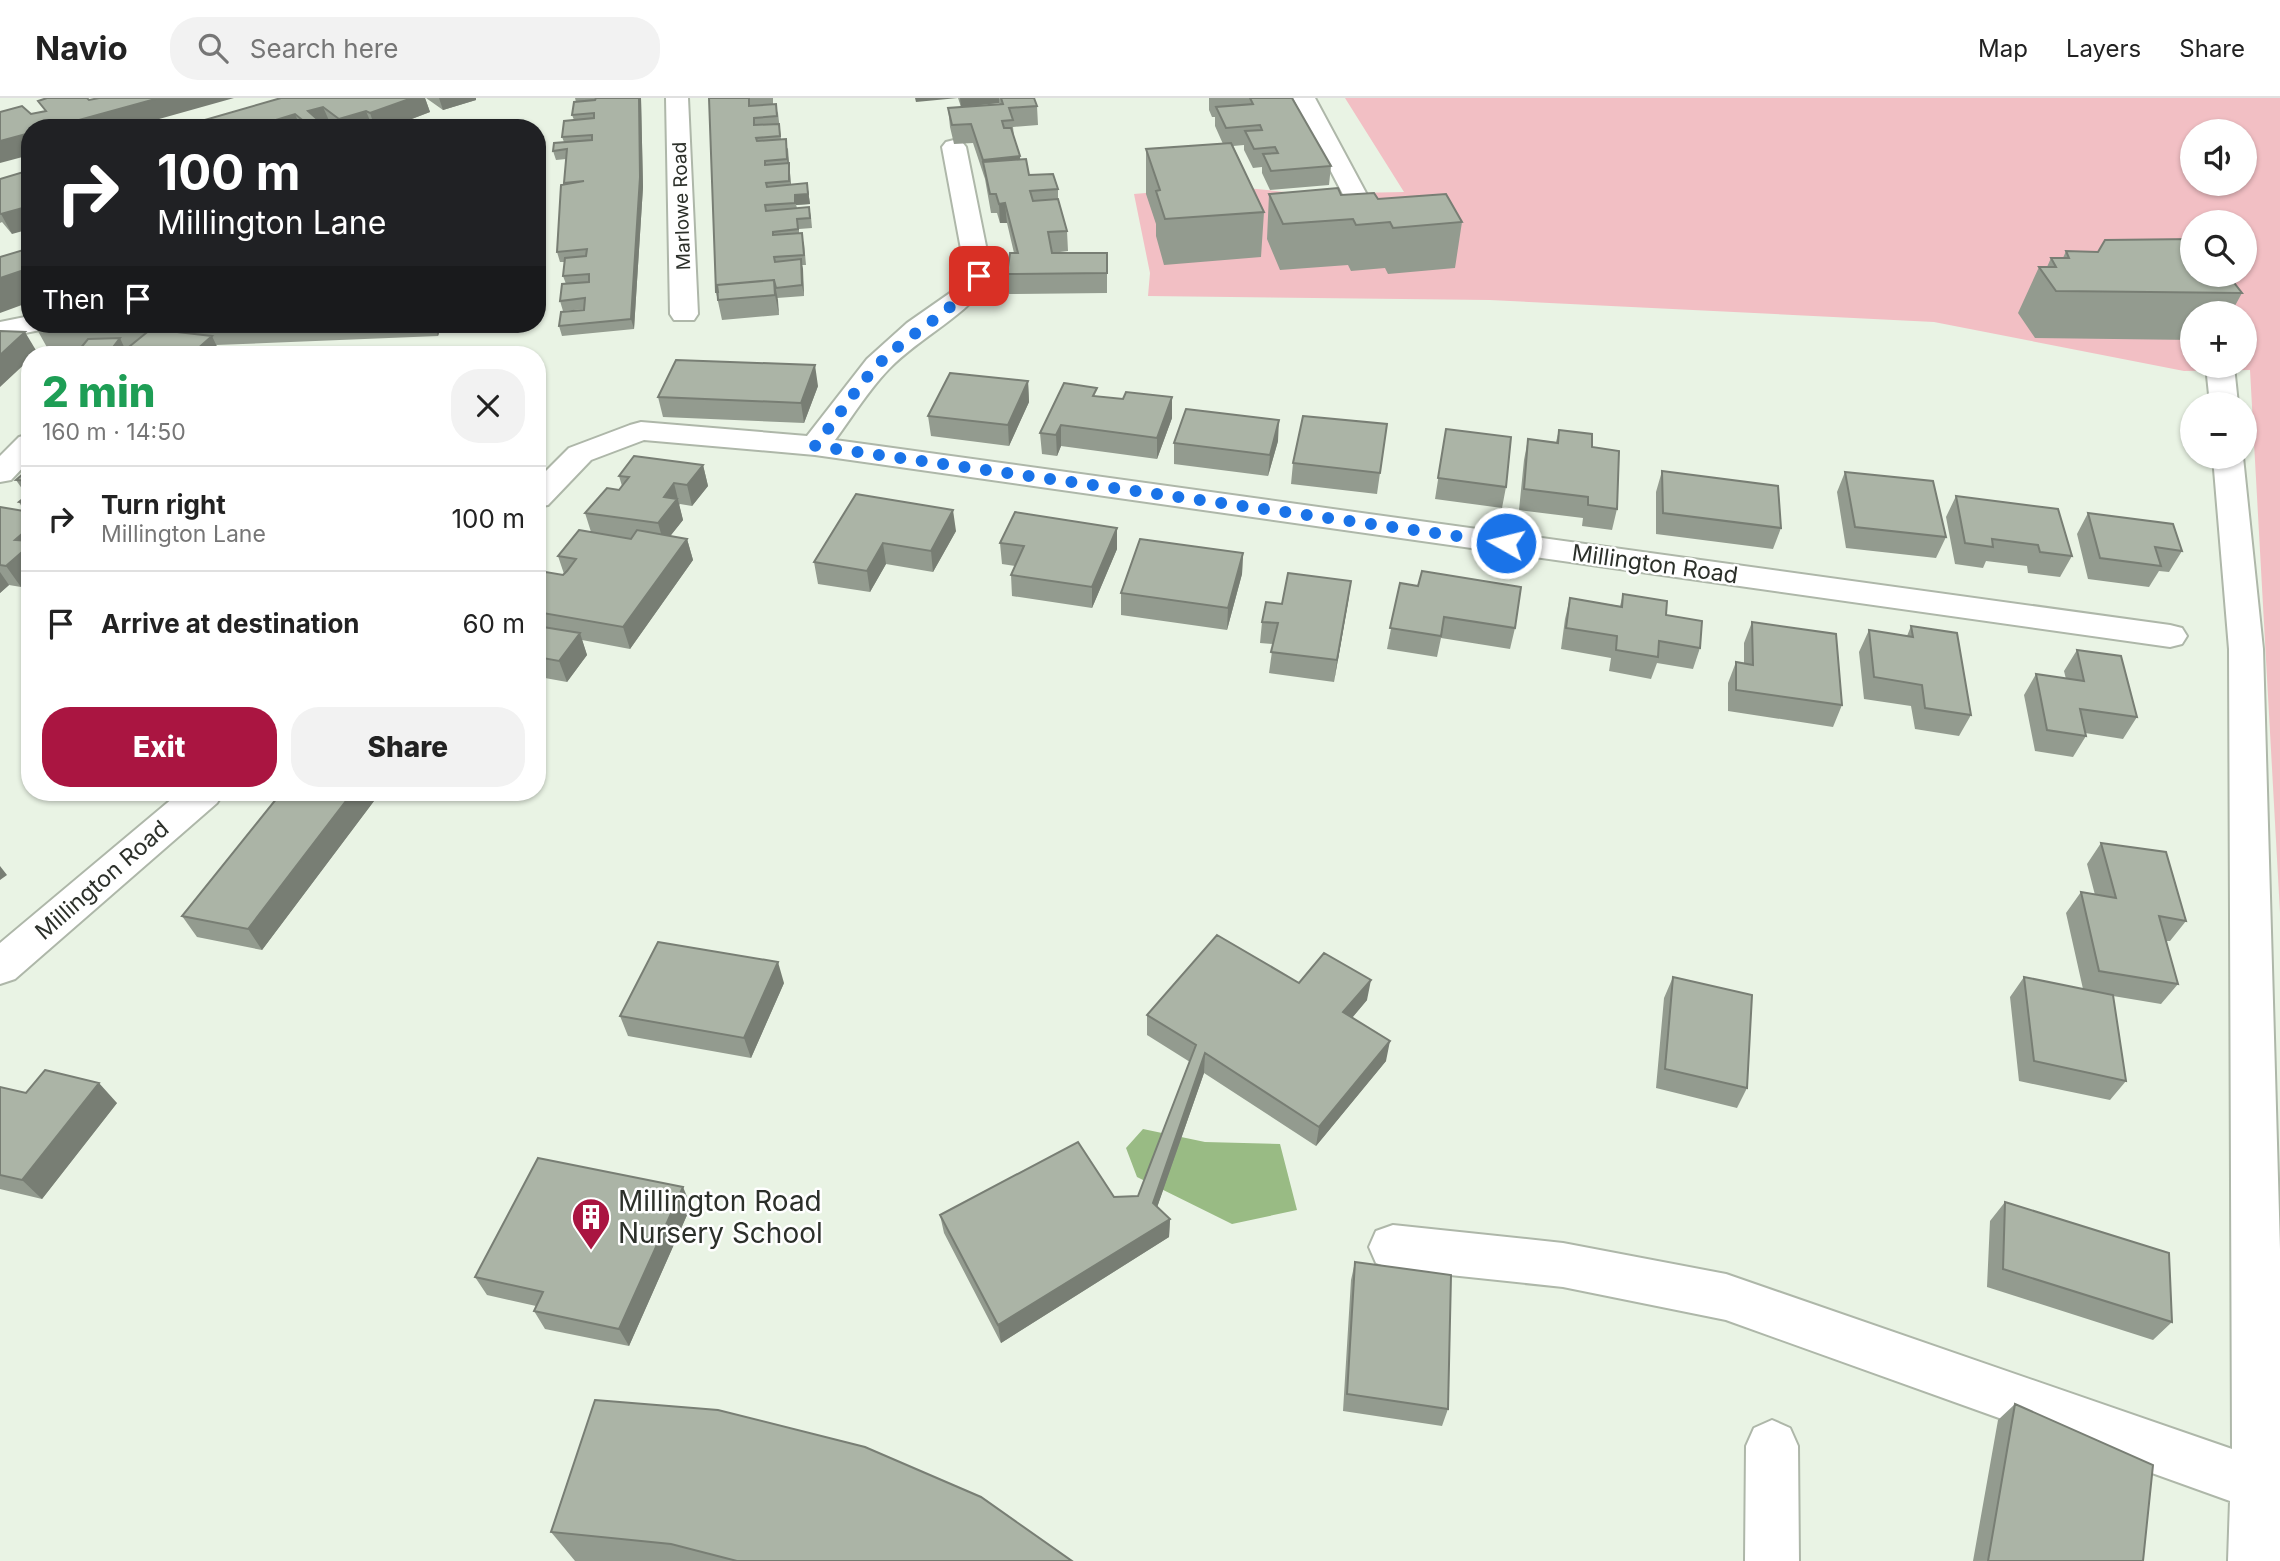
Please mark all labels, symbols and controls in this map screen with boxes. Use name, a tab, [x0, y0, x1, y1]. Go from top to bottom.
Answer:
search box	[170, 17, 660, 80]
text: Navio	[35, 28, 128, 68]
icon: search	[194, 29, 232, 67]
text: Search here	[250, 33, 398, 64]
text: Map	[1978, 34, 2028, 63]
text: Layers	[2066, 34, 2141, 63]
text: Share	[2179, 34, 2245, 63]
map controls	[2180, 119, 2257, 469]
button: sound	[2180, 119, 2257, 196]
street label: Marlowe Road	[668, 141, 695, 271]
text: 100 m	[157, 143, 301, 202]
icon: right	[42, 147, 133, 238]
text: Millington Lane	[157, 203, 386, 242]
button: search	[2180, 210, 2257, 287]
pin	[949, 246, 1009, 306]
icon: arrive	[960, 257, 998, 295]
icon: arrive	[119, 280, 157, 318]
text: Then	[42, 284, 105, 315]
button: +	[2180, 301, 2257, 378]
text: 2 min	[42, 366, 156, 417]
button: close	[451, 369, 525, 443]
button: −	[2180, 392, 2257, 469]
text: 160 m · 14:50	[42, 418, 186, 446]
text: Turn right	[101, 489, 226, 520]
icon: right	[42, 500, 80, 538]
text: 100 m	[452, 503, 525, 534]
position arrow	[1469, 506, 1543, 580]
text: Millington Lane	[101, 520, 266, 548]
street label: Millington Road	[1570, 538, 1740, 590]
icon: arrive	[42, 605, 80, 643]
text: Arrive at destination	[101, 608, 360, 639]
text: 60 m	[462, 608, 525, 639]
button: Exit	[42, 707, 277, 787]
button: Share	[291, 707, 525, 787]
street label: Millington Road	[30, 815, 174, 945]
place label: Millington Road Nursery School	[618, 1184, 823, 1250]
building icon: Millington Road Nursery School	[570, 1196, 612, 1251]

